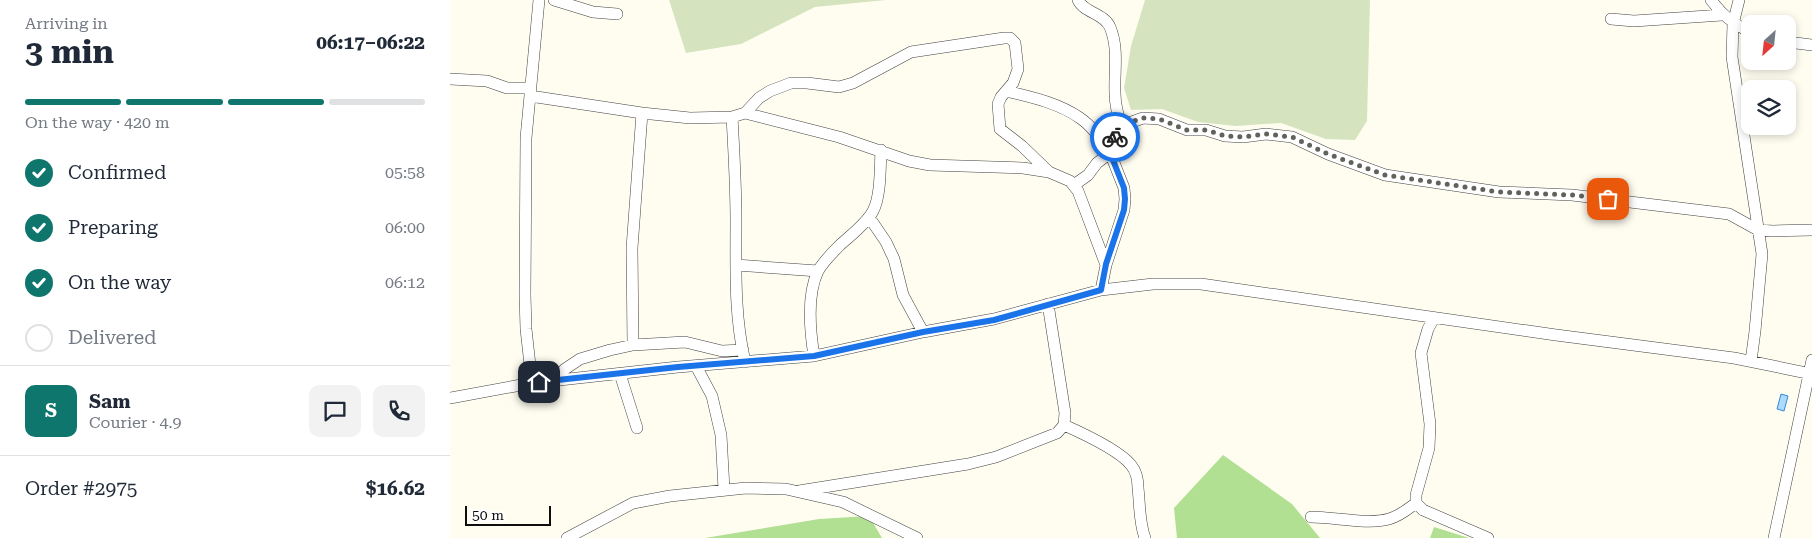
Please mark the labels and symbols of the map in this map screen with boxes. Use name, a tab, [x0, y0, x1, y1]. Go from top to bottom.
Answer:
north arrow	[1741, 15, 1796, 70]
courier	[1090, 112, 1140, 162]
pin	[1587, 178, 1629, 220]
pin	[518, 361, 560, 403]
scale bar	[465, 503, 551, 526]

